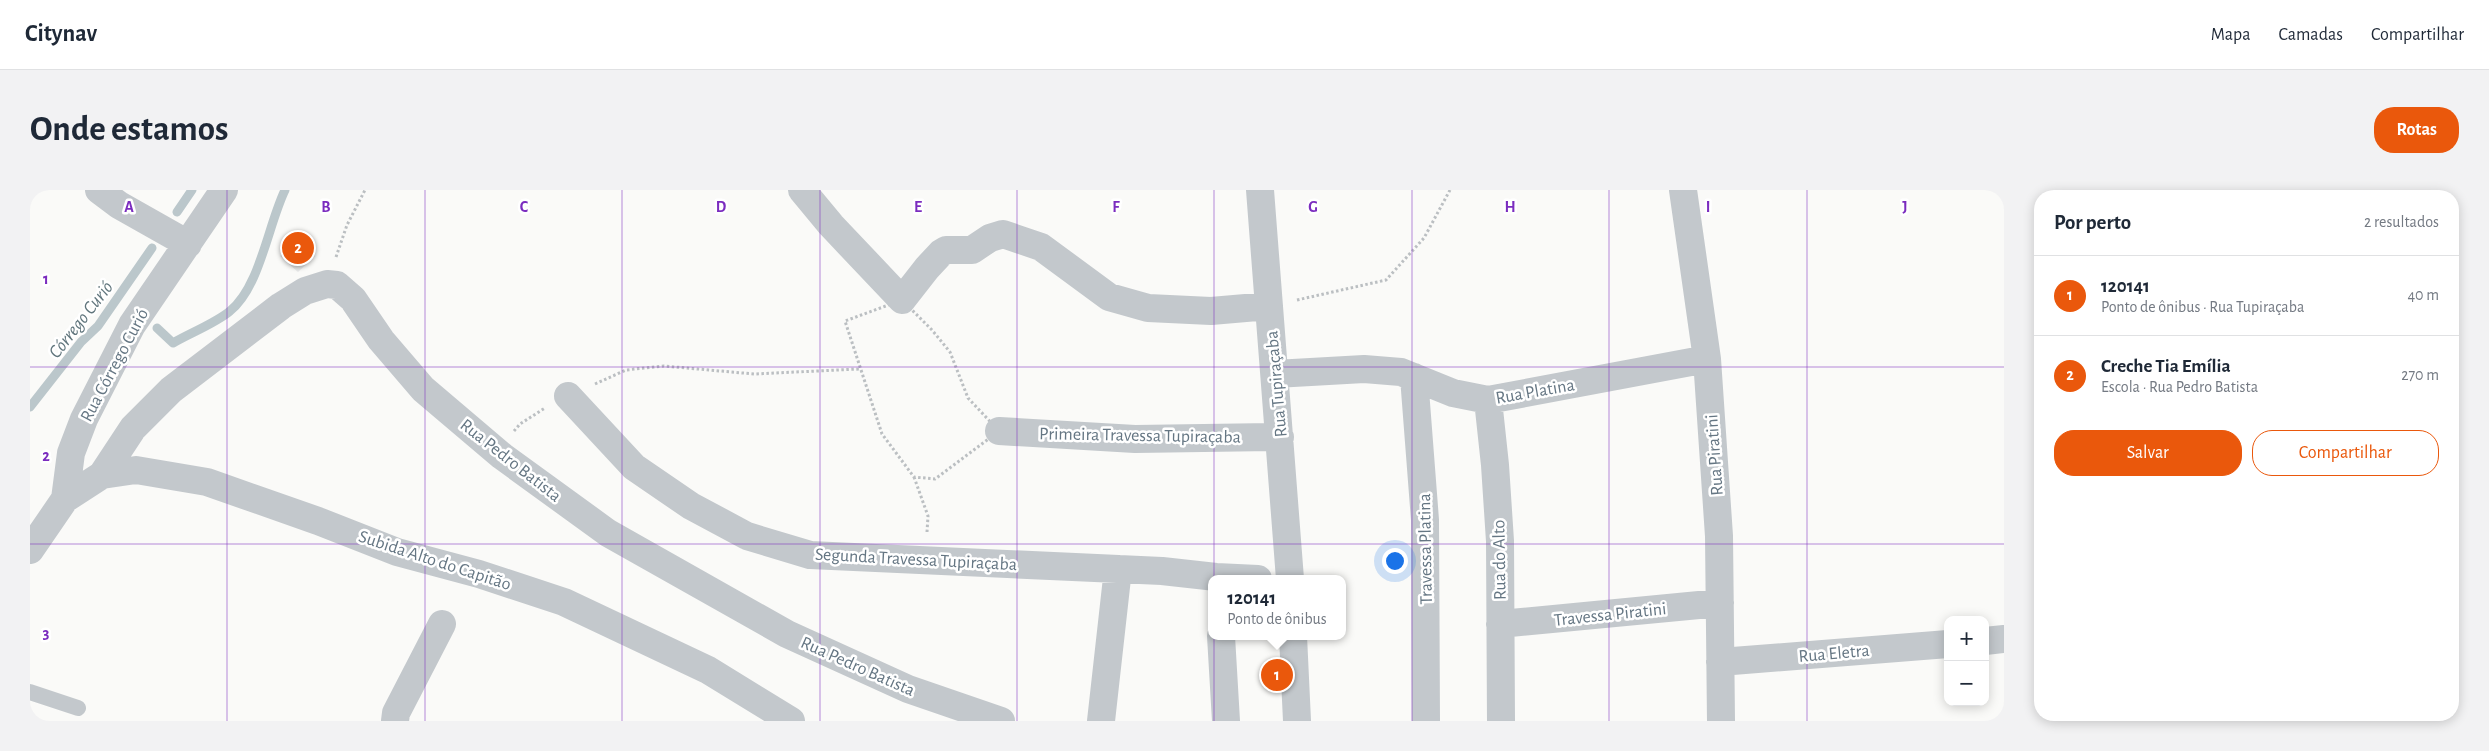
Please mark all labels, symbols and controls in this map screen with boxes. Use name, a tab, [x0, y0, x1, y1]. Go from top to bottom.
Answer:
text: Citynav	[25, 22, 97, 46]
text: Mapa	[2211, 26, 2250, 44]
text: Camadas	[2278, 26, 2343, 44]
text: Compartilhar	[2371, 26, 2464, 44]
button: Rotas	[2374, 107, 2459, 153]
text: Onde estamos	[30, 112, 229, 147]
text: A	[124, 199, 134, 215]
text: B	[321, 199, 331, 215]
text: C	[520, 199, 529, 215]
text: D	[716, 199, 727, 215]
text: E	[914, 199, 922, 215]
text: F	[1112, 199, 1120, 215]
text: G	[1308, 199, 1318, 215]
text: H	[1504, 199, 1516, 215]
text: I	[1706, 199, 1710, 215]
text: J	[1902, 199, 1908, 215]
text: Por perto	[2054, 212, 2131, 233]
text: 2 resultados	[2364, 214, 2439, 230]
pin: 2	[282, 229, 314, 267]
text: 1	[43, 271, 49, 287]
text: 120141	[2101, 277, 2150, 296]
water label: Córrego Curió	[45, 278, 117, 362]
text: 1	[2067, 287, 2073, 303]
text: 40 m	[2407, 287, 2439, 303]
text: Ponto de ônibus · Rua Tupiraçaba	[2101, 299, 2304, 315]
street label: Rua Córrego Curió	[78, 306, 152, 425]
street label: Rua Tupiraçaba	[1263, 330, 1291, 438]
text: Creche Tia Emília	[2101, 357, 2231, 376]
text: 2	[2066, 367, 2074, 383]
text: 270 m	[2401, 367, 2439, 383]
street label: Rua Platina	[1494, 376, 1576, 408]
text: Escola · Rua Pedro Batista	[2101, 379, 2258, 395]
street label: Rua Piratini	[1703, 414, 1727, 496]
street label: Rua Pedro Batista	[456, 416, 564, 506]
street label: Primeira Travessa Tupiraçaba	[1039, 425, 1241, 447]
button: Salvar	[2054, 430, 2242, 476]
button: Compartilhar	[2252, 430, 2439, 476]
text: 2	[42, 448, 50, 464]
street label: Travessa Platina	[1416, 493, 1436, 605]
street label: Rua do Alto	[1490, 519, 1510, 600]
street label: Subida Alto do Capitão	[356, 528, 513, 594]
street label: Segunda Travessa Tupiraçaba	[814, 546, 1017, 574]
your location	[1382, 548, 1408, 574]
popup	[1208, 575, 1346, 640]
text: 120141	[1227, 589, 1276, 608]
street label: Travessa Piratini	[1553, 600, 1667, 630]
text: Ponto de ônibus	[1227, 611, 1327, 627]
map controls	[1944, 616, 1989, 706]
button: +	[1944, 616, 1989, 661]
text: 3	[43, 625, 50, 641]
street label: Rua Pedro Batista	[798, 634, 917, 700]
street label: Rua Eletra	[1798, 642, 1870, 666]
pin: 1	[1261, 656, 1293, 694]
button: −	[1944, 661, 1989, 706]

